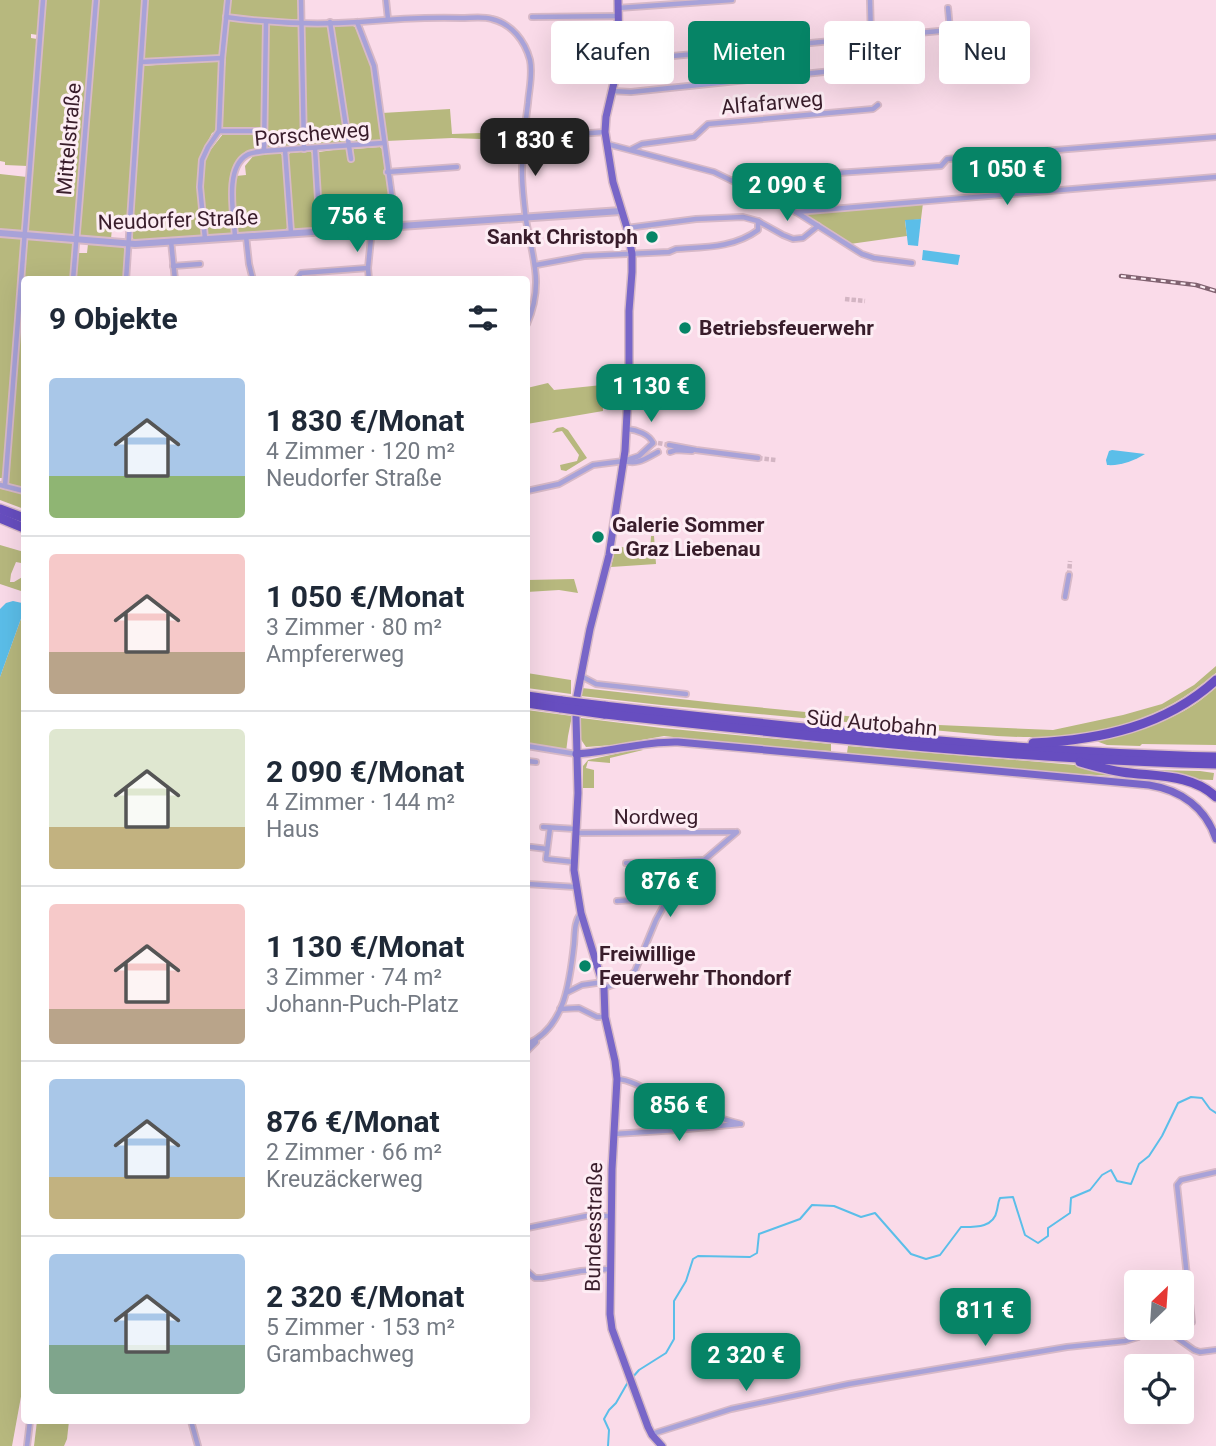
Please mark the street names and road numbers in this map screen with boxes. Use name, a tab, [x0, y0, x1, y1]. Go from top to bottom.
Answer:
street label: Mittelstraße	[52, 82, 86, 196]
street label: Alfafarweg	[720, 87, 824, 119]
street label: Porscheweg	[253, 117, 371, 151]
street label: Neudorfer Straße	[97, 205, 259, 235]
street label: Süd Autobahn	[806, 705, 938, 741]
street label: Nordweg	[614, 805, 698, 829]
street label: Bundesstraße	[581, 1162, 607, 1292]

